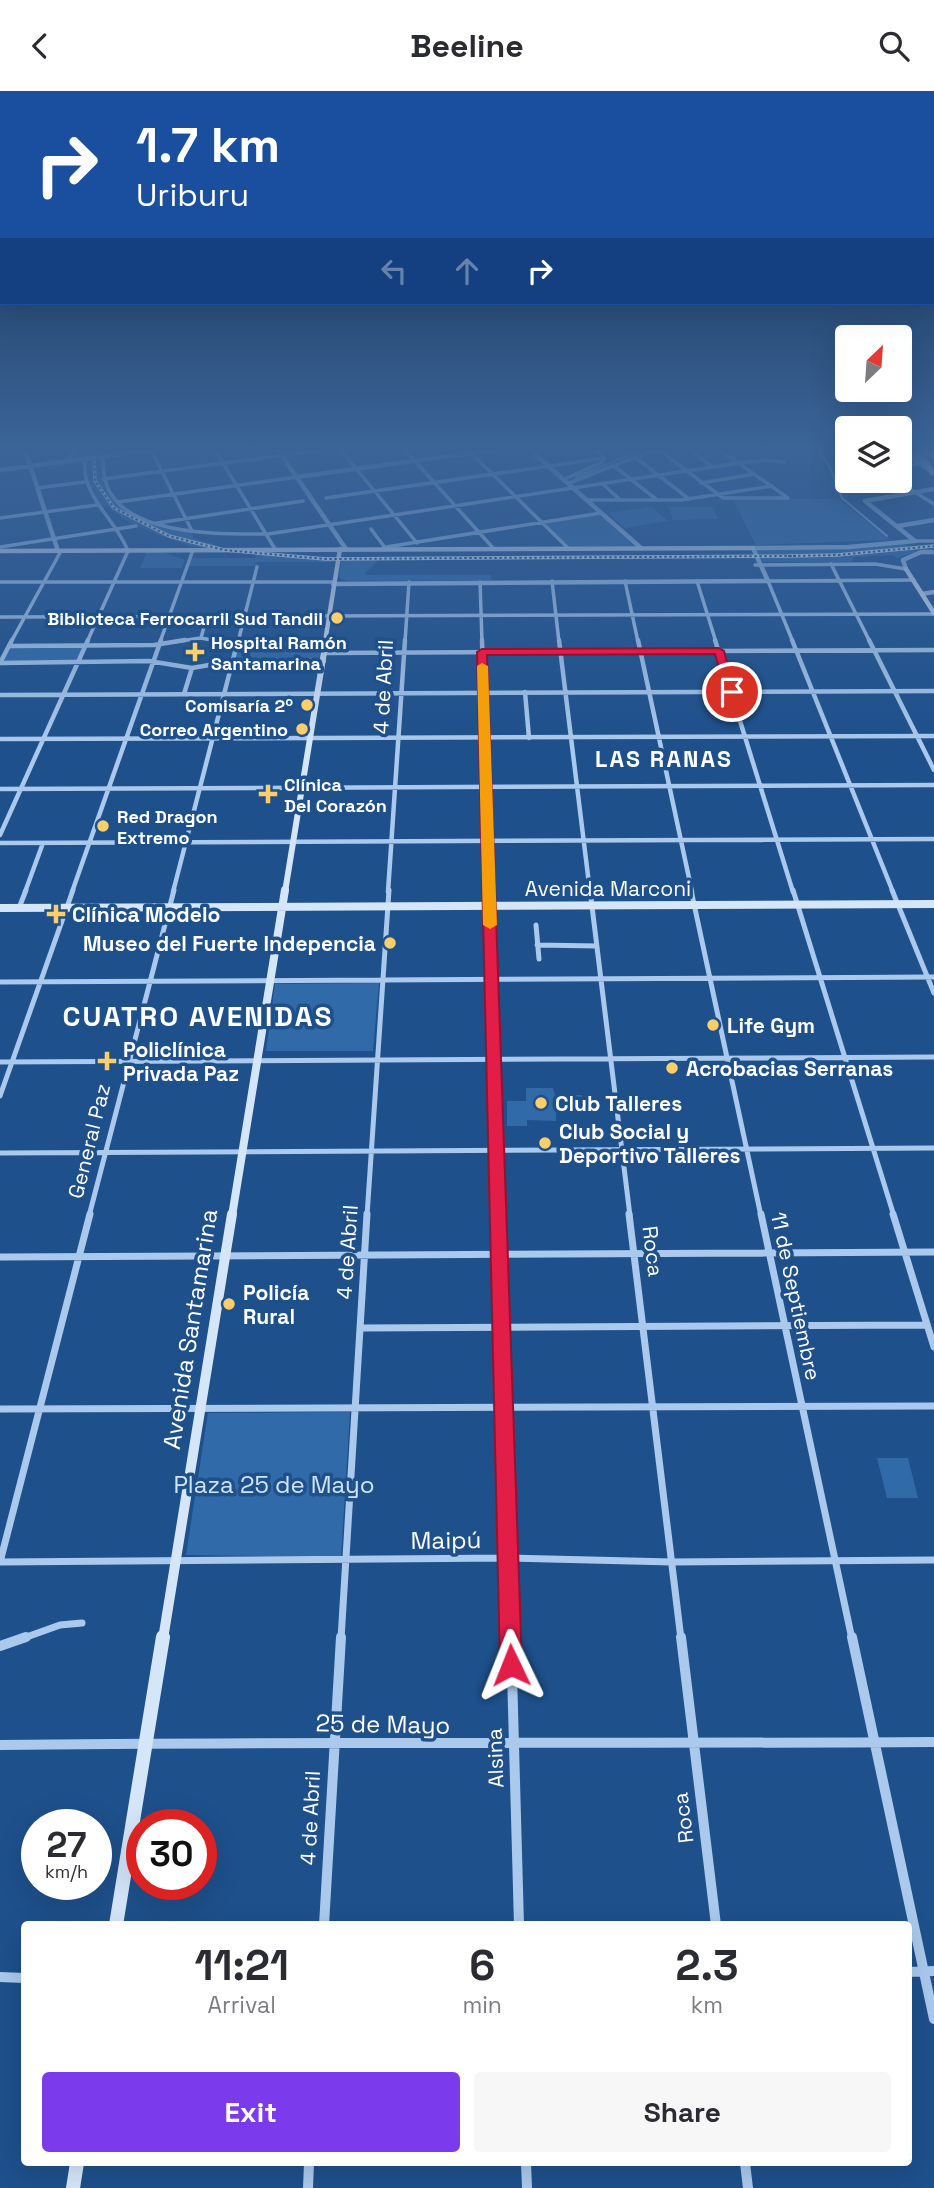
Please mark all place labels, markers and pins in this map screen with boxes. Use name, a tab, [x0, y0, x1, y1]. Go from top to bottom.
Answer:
place label: Biblioteca Ferrocarril Sud Tandil	[47, 607, 323, 630]
marker: Biblioteca Ferrocarril Sud Tandil	[329, 610, 345, 626]
place label: Hospital Ramón Santamarina	[211, 631, 347, 675]
marker: Hospital Ramón Santamarina	[185, 642, 205, 662]
pin	[702, 662, 762, 722]
place label: Comisaría 2º	[185, 694, 293, 717]
marker: Comisaría 2º	[299, 697, 315, 713]
place label: Correo Argentino	[140, 718, 288, 741]
marker: Correo Argentino	[294, 721, 310, 737]
place label: Clínica Del Corazón	[284, 773, 387, 817]
marker: Clínica Del Corazón	[258, 784, 278, 804]
place label: Red Dragon Extremo	[117, 805, 218, 849]
marker: Red Dragon Extremo	[95, 818, 111, 834]
place label: Clínica Modelo	[72, 901, 220, 928]
marker: Clínica Modelo	[46, 904, 66, 924]
place label: Museo del Fuerte Indepencia	[83, 930, 376, 957]
marker: Museo del Fuerte Indepencia	[382, 935, 398, 951]
place label: Life Gym	[727, 1012, 815, 1039]
marker: Life Gym	[705, 1017, 721, 1033]
place label: Policlínica Privada Paz	[123, 1036, 239, 1087]
marker: Policlínica Privada Paz	[97, 1051, 117, 1071]
place label: Acrobacias Serranas	[686, 1055, 893, 1082]
marker: Acrobacias Serranas	[664, 1060, 680, 1076]
place label: Club Talleres	[555, 1090, 682, 1117]
marker: Club Talleres	[533, 1095, 549, 1111]
place label: Club Social y Deportivo Talleres	[559, 1118, 741, 1169]
marker: Club Social y Deportivo Talleres	[537, 1135, 553, 1151]
place label: Policía Rural	[243, 1279, 310, 1330]
marker: Policía Rural	[221, 1296, 237, 1312]

